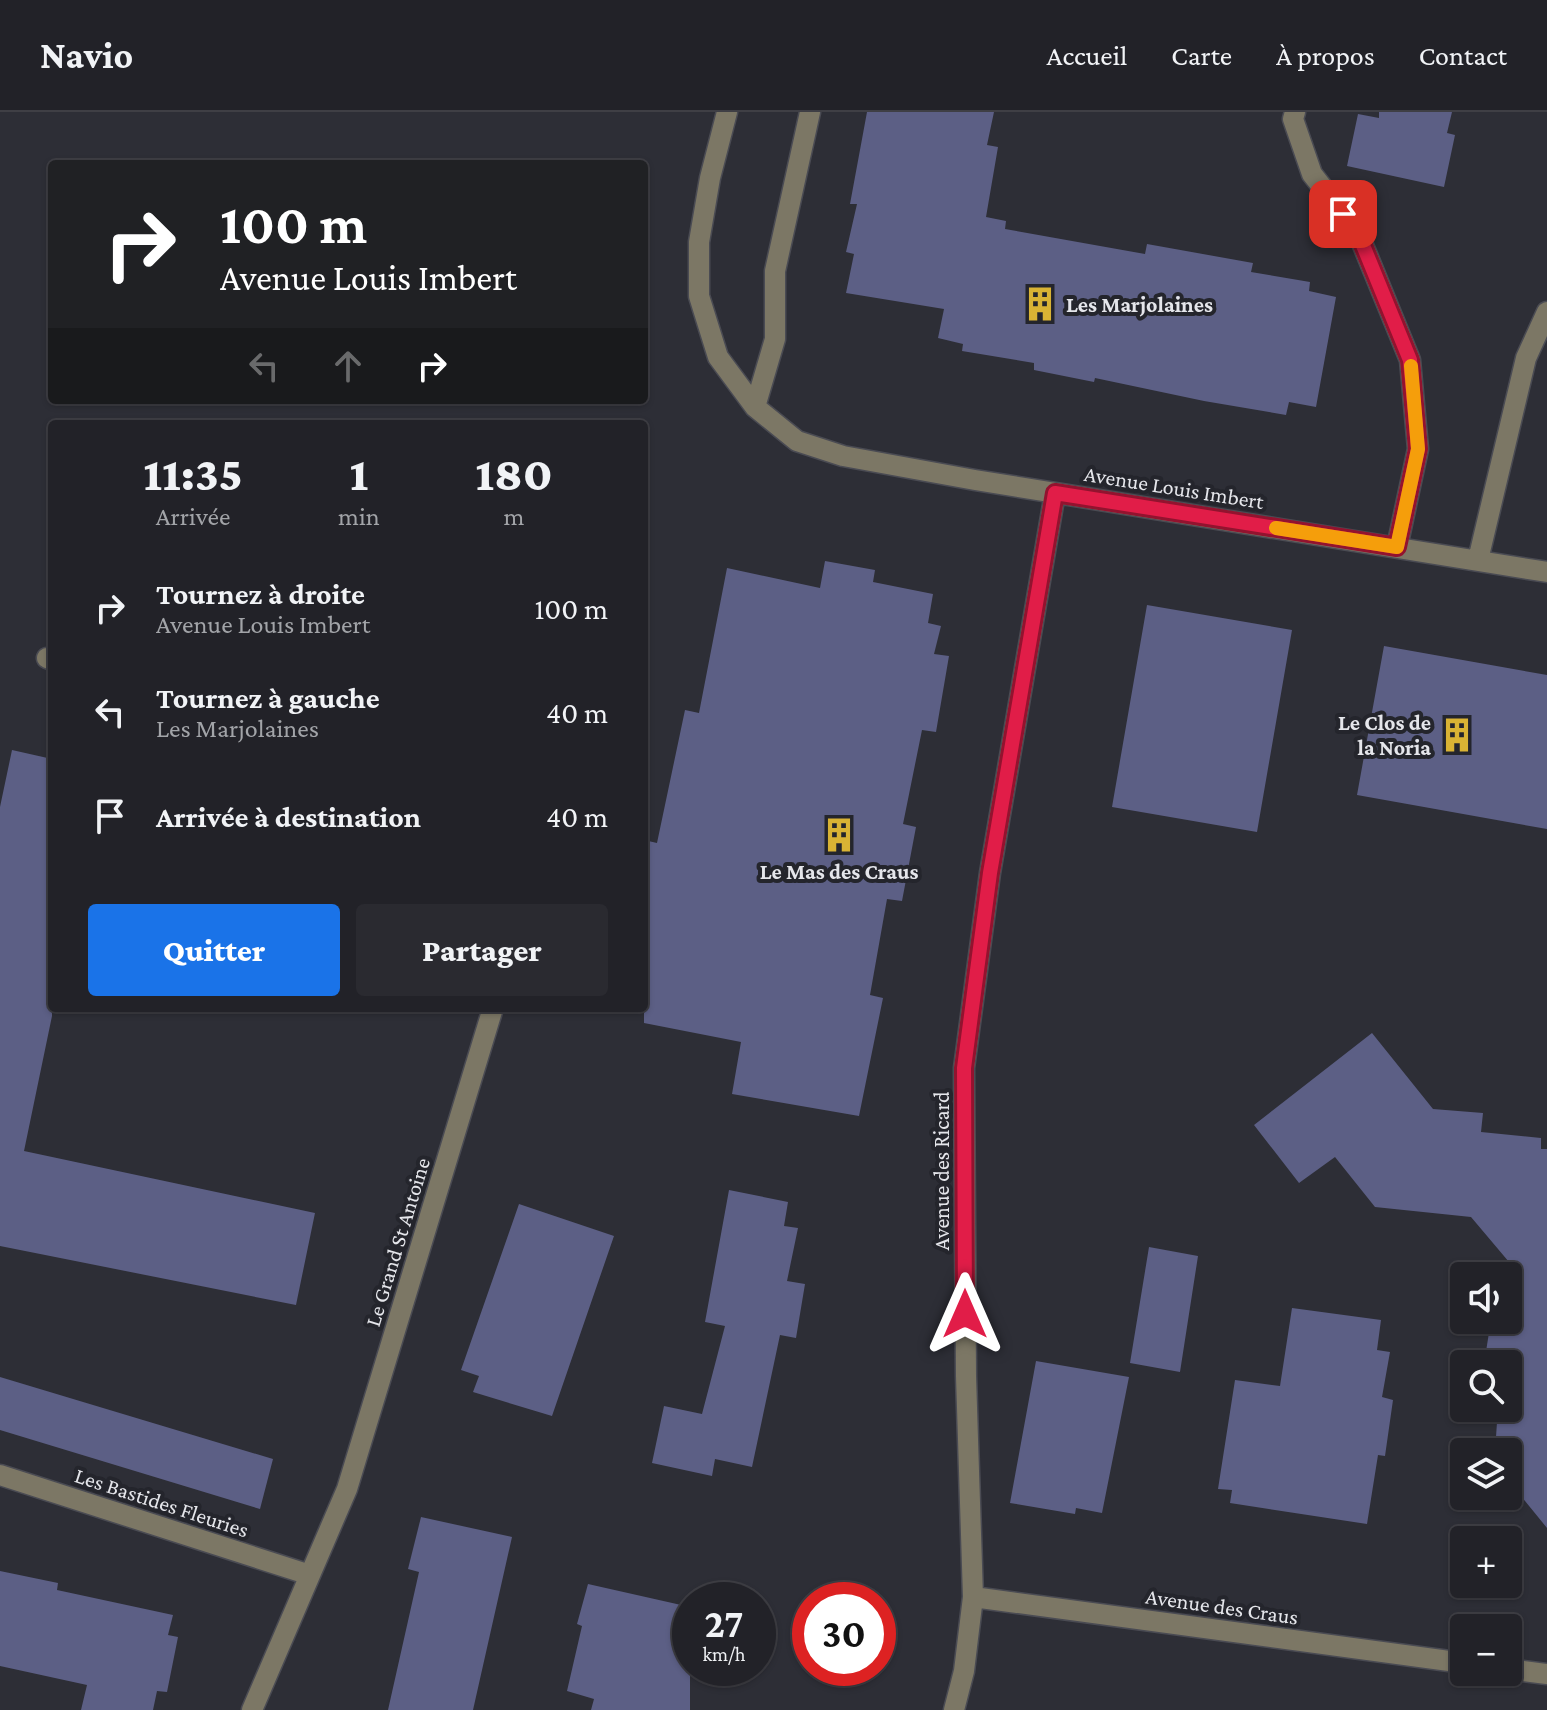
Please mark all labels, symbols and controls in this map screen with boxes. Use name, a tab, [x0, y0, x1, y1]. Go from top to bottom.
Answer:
text: Navio	[40, 34, 133, 76]
text: Accueil	[1047, 40, 1127, 71]
text: Carte	[1171, 40, 1232, 71]
text: À propos	[1276, 40, 1375, 71]
text: Contact	[1419, 40, 1507, 71]
pin	[1309, 180, 1377, 248]
icon: right	[88, 192, 192, 296]
icon: arrive	[1321, 192, 1365, 236]
text: 100 m	[220, 193, 367, 255]
text: Avenue Louis Imbert	[220, 258, 517, 298]
building icon: Les Marjolaines	[1021, 285, 1059, 323]
place label: Les Marjolaines	[1066, 292, 1213, 317]
icon: left	[242, 344, 286, 388]
icon: ahead	[326, 344, 370, 388]
icon: right	[410, 344, 454, 388]
text: 11:35	[143, 447, 243, 500]
text: 1	[350, 447, 368, 500]
text: 180	[475, 447, 553, 500]
street label: Avenue Louis Imbert	[1082, 461, 1266, 514]
text: Arrivée	[156, 502, 230, 531]
text: min	[338, 502, 380, 531]
text: m	[503, 502, 524, 531]
text: Tournez à droite	[156, 577, 365, 610]
icon: right	[88, 586, 132, 630]
text: 100 m	[534, 592, 608, 625]
text: Avenue Louis Imbert	[156, 610, 370, 639]
text: Tournez à gauche	[156, 681, 380, 714]
icon: left	[88, 690, 132, 734]
text: 40 m	[546, 696, 608, 729]
place label: Le Clos de la Noria	[1338, 710, 1431, 760]
text: Les Marjolaines	[156, 714, 319, 743]
building icon: Le Clos de la Noria	[1438, 716, 1476, 754]
icon: arrive	[88, 794, 132, 838]
text: Arrivée à destination	[156, 800, 421, 833]
text: 40 m	[546, 800, 608, 833]
building icon: Le Mas des Craus	[820, 816, 858, 854]
place label: Le Mas des Craus	[760, 859, 918, 884]
button: Quitter	[88, 904, 340, 996]
button: Partager	[356, 904, 608, 996]
street label: Avenue des Ricard	[929, 1091, 954, 1251]
street label: Le Grand St Antoine	[360, 1155, 435, 1330]
map controls	[1450, 1262, 1522, 1686]
button: sound	[1450, 1262, 1522, 1334]
position arrow	[923, 1272, 1007, 1356]
button: search	[1450, 1350, 1522, 1422]
button: layers	[1450, 1438, 1522, 1510]
street label: Les Bastides Fleuries	[72, 1463, 252, 1542]
button: +	[1450, 1526, 1522, 1598]
speed limit sign: 30	[792, 1582, 896, 1686]
street label: Avenue des Craus	[1144, 1583, 1300, 1630]
text: 27	[705, 1601, 743, 1646]
button: −	[1450, 1614, 1522, 1686]
text: km/h	[702, 1643, 746, 1665]

